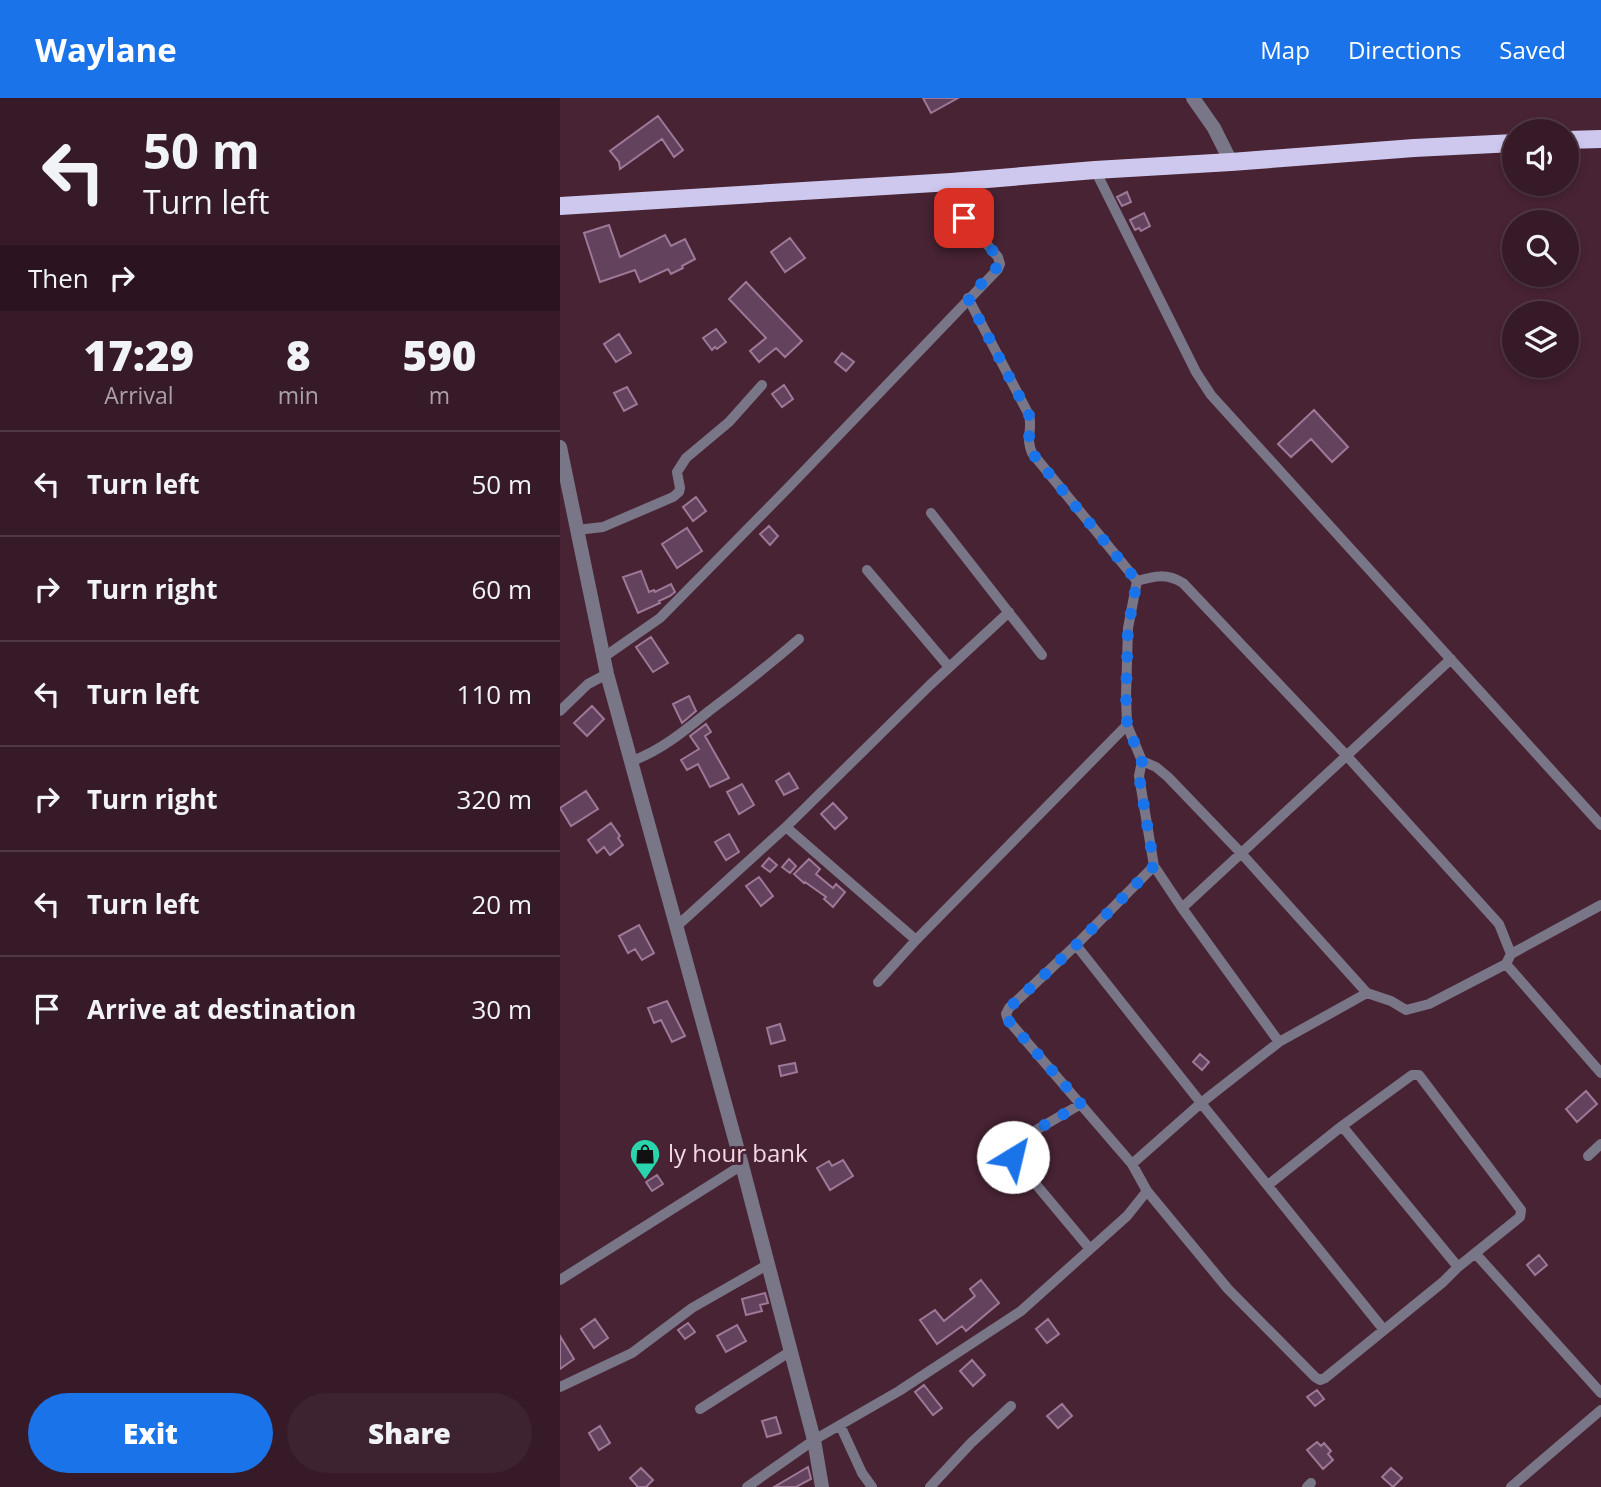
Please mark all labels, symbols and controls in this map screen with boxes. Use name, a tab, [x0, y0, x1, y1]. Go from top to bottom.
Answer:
text: Waylane	[35, 27, 177, 72]
text: Map	[1260, 33, 1310, 66]
text: Directions	[1348, 33, 1461, 66]
text: Saved	[1499, 33, 1566, 66]
text: 50 m	[143, 117, 260, 183]
map controls	[1502, 119, 1579, 378]
button: sound	[1502, 119, 1579, 196]
icon: left	[28, 126, 119, 217]
text: Turn left	[143, 180, 269, 223]
pin	[934, 188, 994, 248]
icon: arrive	[945, 199, 983, 237]
button: search	[1502, 210, 1579, 287]
icon: right	[103, 259, 141, 297]
text: Then	[28, 260, 89, 296]
button: layers	[1502, 301, 1579, 378]
text: 17:29	[84, 326, 194, 383]
text: 8	[286, 326, 311, 383]
text: 590	[403, 326, 476, 383]
text: Arrival	[104, 379, 174, 411]
text: min	[278, 379, 319, 411]
text: m	[429, 379, 450, 411]
icon: left	[28, 465, 66, 503]
text: Turn left	[87, 466, 199, 502]
text: 50 m	[471, 466, 532, 502]
icon: right	[28, 570, 66, 608]
text: Turn right	[87, 571, 218, 607]
text: 60 m	[471, 571, 532, 607]
icon: left	[28, 675, 66, 713]
text: Turn left	[87, 676, 199, 712]
text: 110 m	[457, 676, 532, 712]
icon: right	[28, 780, 66, 818]
text: Turn right	[87, 781, 218, 817]
text: 320 m	[457, 781, 532, 817]
icon: left	[28, 885, 66, 923]
text: Turn left	[87, 886, 199, 922]
text: 20 m	[471, 886, 532, 922]
icon: arrive	[28, 990, 66, 1028]
text: Arrive at destination	[87, 991, 356, 1027]
text: 30 m	[471, 991, 532, 1027]
position arrow	[976, 1120, 1050, 1194]
place label: ly hour bank	[668, 1136, 808, 1169]
shop icon: ly hour bank	[628, 1137, 662, 1181]
button: Exit	[28, 1393, 273, 1473]
button: Share	[287, 1393, 532, 1473]

